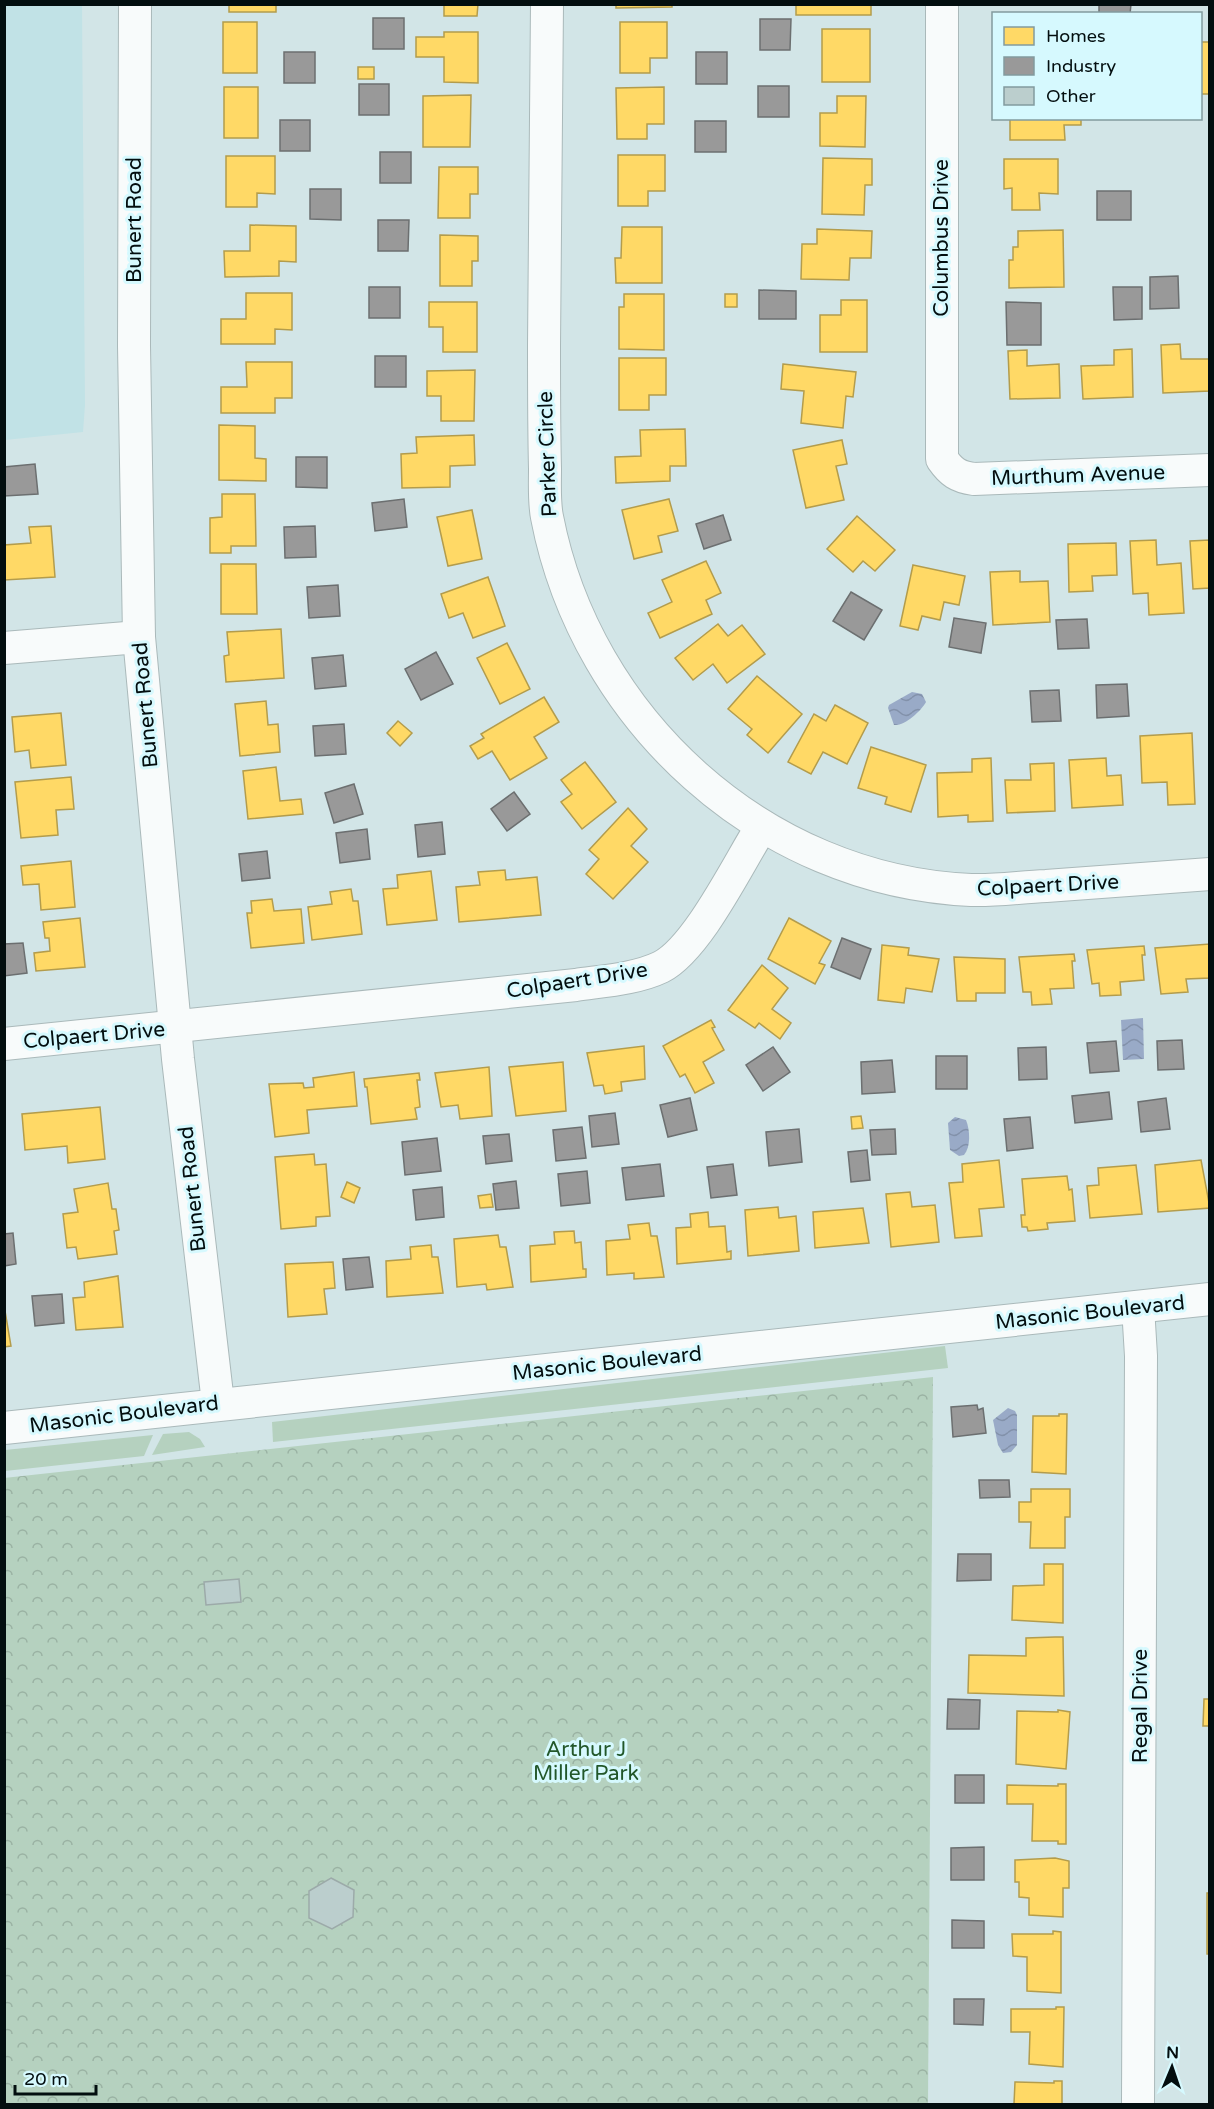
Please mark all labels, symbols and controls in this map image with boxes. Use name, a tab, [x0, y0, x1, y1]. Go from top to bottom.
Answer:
legend	[992, 12, 1202, 120]
text: Homes	[1046, 25, 1106, 47]
text: Industry	[1046, 55, 1117, 77]
text: Other	[1046, 85, 1096, 107]
street label: Bunert Road	[122, 157, 147, 283]
street label: Columbus Drive	[929, 159, 954, 317]
street label: Parker Circle	[533, 391, 562, 517]
street label: Murthum Avenue	[991, 460, 1166, 491]
street label: Bunert Road	[128, 641, 163, 769]
street label: Colpaert Drive	[976, 869, 1120, 902]
street label: Colpaert Drive	[505, 957, 649, 1004]
street label: Colpaert Drive	[22, 1017, 166, 1054]
street label: Bunert Road	[173, 1125, 212, 1253]
street label: Masonic Boulevard	[994, 1290, 1186, 1335]
street label: Masonic Boulevard	[511, 1341, 703, 1386]
street label: Masonic Boulevard	[28, 1390, 220, 1439]
street label: Regal Drive	[1128, 1649, 1153, 1763]
park label: Arthur J Miller Park	[533, 1737, 639, 1786]
north arrow	[1142, 2037, 1202, 2097]
text: N	[1166, 2043, 1179, 2063]
scale bar	[15, 2058, 96, 2096]
text: 20 m	[24, 2068, 68, 2090]

